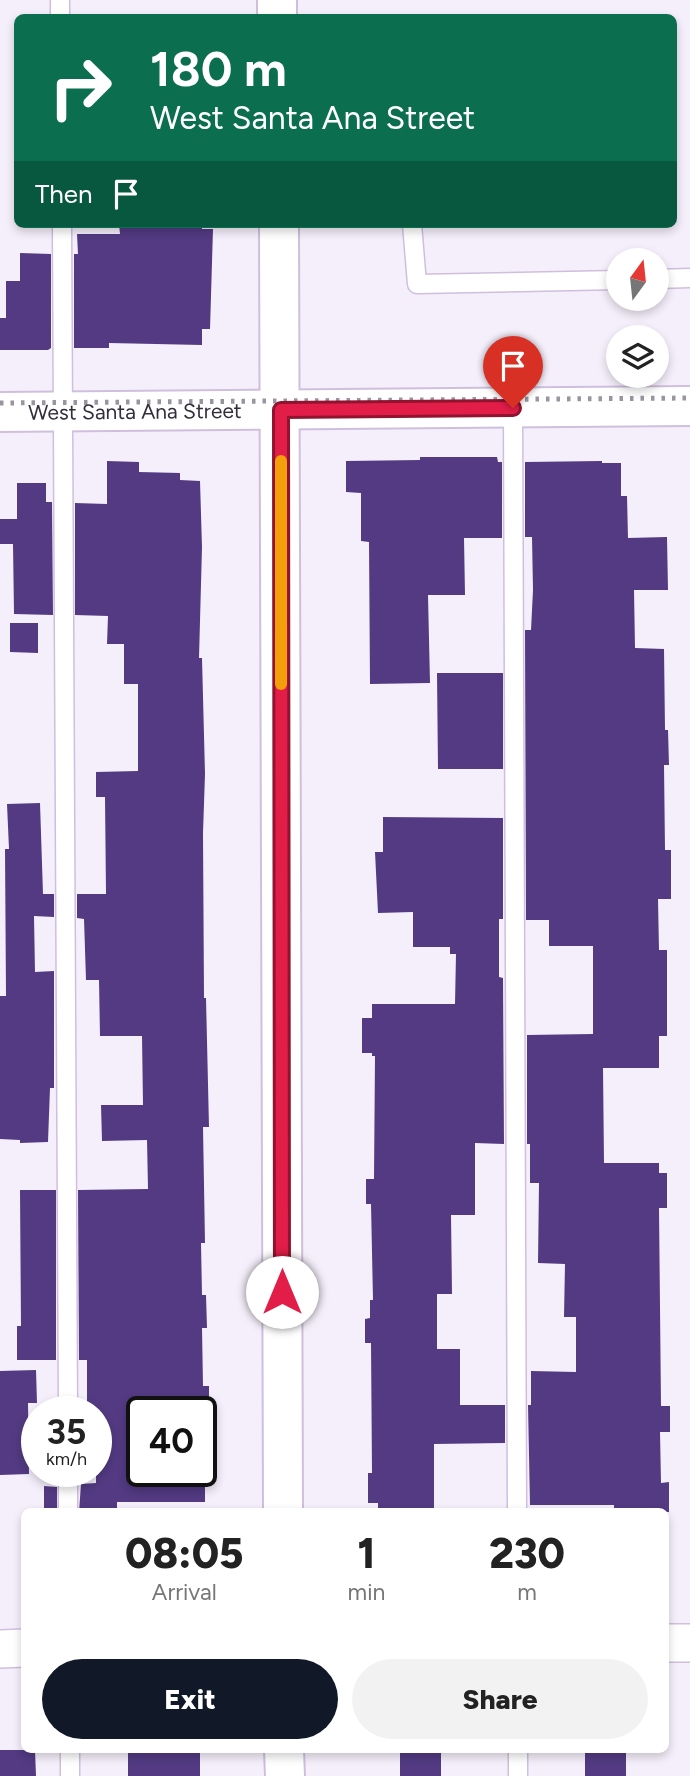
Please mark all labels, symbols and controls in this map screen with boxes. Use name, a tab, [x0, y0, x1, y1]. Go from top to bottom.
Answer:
text: 180 m	[150, 39, 287, 98]
icon: right	[35, 42, 126, 133]
text: West Santa Ana Street	[150, 99, 475, 137]
icon: arrive	[107, 175, 145, 213]
text: Then	[35, 178, 93, 210]
north arrow	[606, 248, 668, 312]
map controls	[606, 248, 669, 388]
button: layers	[606, 325, 669, 388]
pin	[483, 336, 543, 408]
icon: arrive	[494, 347, 532, 385]
street label: West Santa Ana Street	[28, 397, 242, 424]
position arrow	[245, 1255, 319, 1329]
speed limit sign: 40	[126, 1396, 217, 1487]
text: 35	[47, 1411, 86, 1453]
text: km/h	[46, 1448, 87, 1470]
text: 08:05	[125, 1528, 244, 1579]
text: 1	[358, 1528, 375, 1579]
text: 230	[489, 1528, 565, 1579]
text: Arrival	[152, 1578, 217, 1606]
text: min	[348, 1578, 385, 1606]
text: m	[517, 1578, 537, 1606]
button: Exit	[42, 1659, 338, 1739]
button: Share	[352, 1659, 648, 1739]

